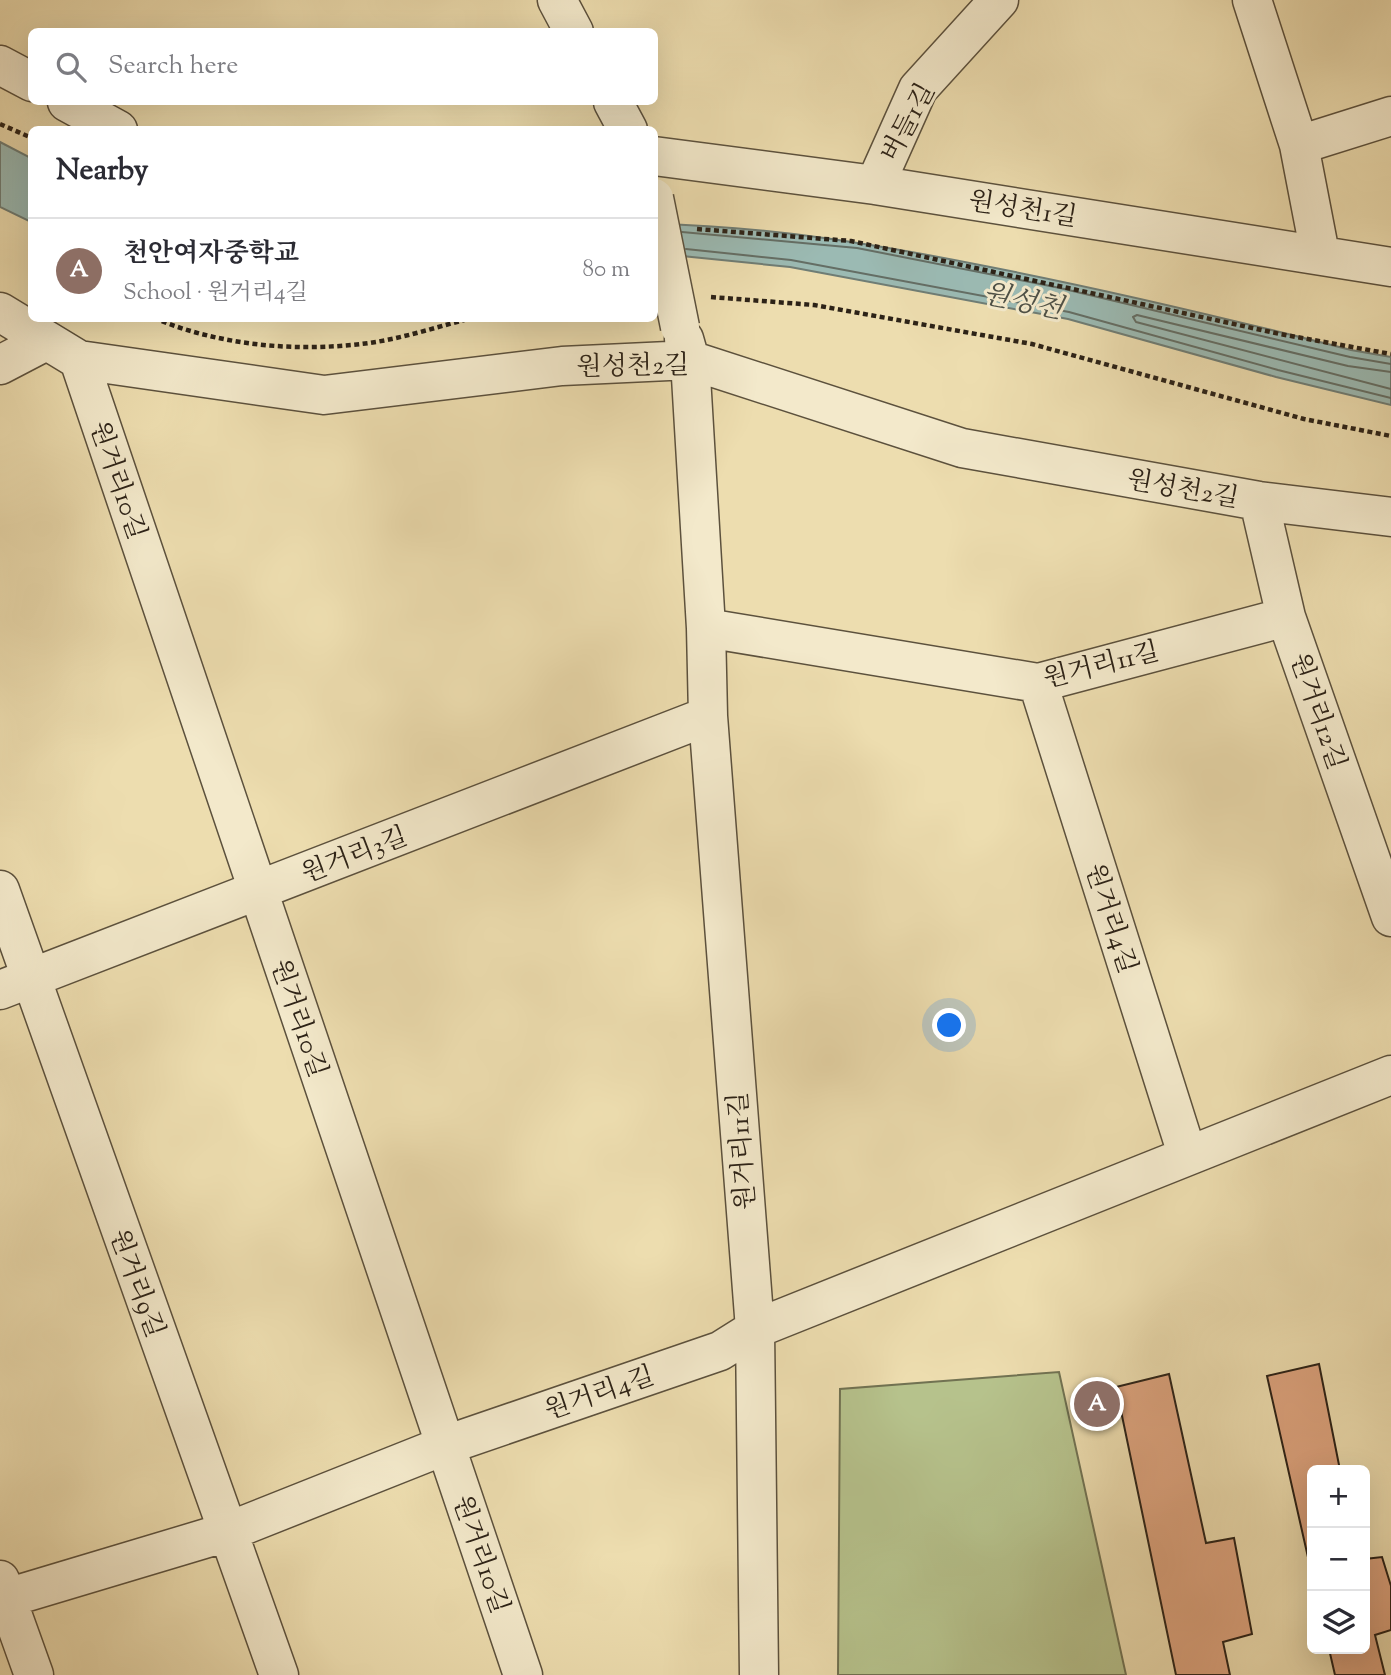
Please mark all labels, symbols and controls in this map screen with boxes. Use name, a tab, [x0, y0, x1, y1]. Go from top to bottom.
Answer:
search box	[28, 28, 658, 105]
icon: search	[52, 48, 90, 86]
text: Search here	[108, 48, 238, 85]
street label: 버들1길	[873, 77, 945, 169]
text: Nearby	[56, 150, 148, 193]
street label: 원성천1길	[966, 184, 1079, 237]
text: 천안여자중학교	[123, 236, 299, 273]
text: A	[70, 254, 88, 287]
text: 80 m	[582, 254, 630, 287]
water label: 원성천	[979, 275, 1068, 331]
text: School · 원거리4길	[123, 277, 308, 310]
street label: 원성천2길	[576, 348, 690, 387]
street label: 원거리10길	[79, 417, 154, 545]
street label: 원성천2길	[1124, 462, 1241, 518]
street label: 원거리11길	[1040, 634, 1163, 699]
street label: 원거리12길	[1279, 648, 1354, 775]
street label: 원거리3길	[296, 819, 413, 893]
street label: 원거리4길	[1074, 859, 1145, 978]
street label: 원거리10길	[260, 955, 335, 1083]
your location	[932, 1008, 966, 1042]
street label: 원거리11길	[721, 1091, 766, 1211]
street label: 원거리9길	[99, 1224, 172, 1343]
street label: 원거리4길	[540, 1358, 660, 1430]
pin: A	[1074, 1378, 1120, 1430]
map controls	[1307, 1465, 1370, 1654]
button: +	[1307, 1465, 1370, 1528]
street label: 원거리10길	[442, 1491, 517, 1619]
button: −	[1307, 1528, 1370, 1591]
button: layers	[1307, 1591, 1370, 1654]

